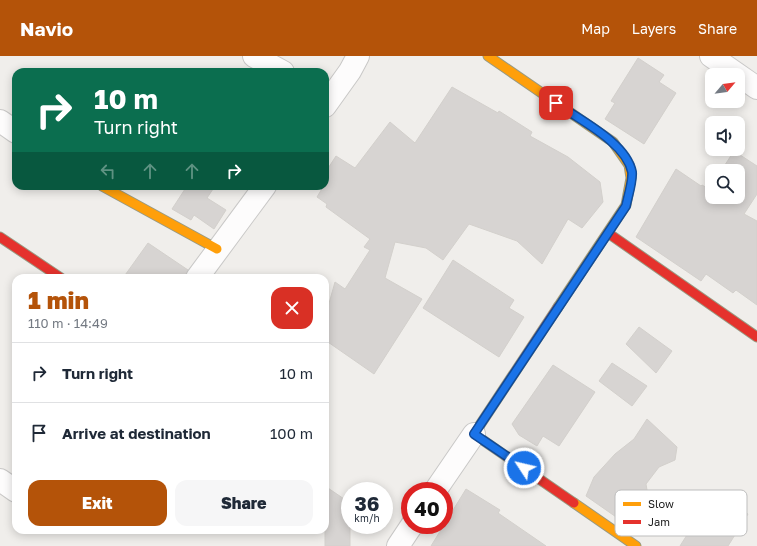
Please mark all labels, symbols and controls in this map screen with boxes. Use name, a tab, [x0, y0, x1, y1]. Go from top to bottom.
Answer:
text: Navio	[20, 17, 73, 40]
text: Map	[581, 20, 610, 37]
text: Layers	[632, 20, 676, 37]
text: Share	[698, 20, 737, 37]
north arrow	[705, 68, 745, 108]
map controls	[705, 68, 745, 204]
text: 10 m	[94, 82, 158, 115]
icon: right	[28, 84, 80, 136]
pin	[539, 86, 573, 120]
icon: arrive	[545, 92, 567, 114]
text: Turn right	[94, 116, 178, 138]
button: sound	[705, 116, 745, 156]
icon: left	[97, 160, 119, 182]
icon: ahead	[139, 160, 161, 182]
icon: ahead	[181, 160, 203, 182]
icon: right	[223, 160, 245, 182]
button: search	[705, 164, 745, 204]
text: 1 min	[28, 285, 89, 314]
button: close	[271, 287, 313, 329]
text: 110 m · 14:49	[28, 315, 108, 331]
icon: right	[28, 362, 50, 384]
text: Turn right	[62, 364, 133, 382]
text: 10 m	[279, 364, 313, 382]
icon: arrive	[28, 422, 50, 444]
text: Arrive at destination	[62, 424, 211, 442]
text: 100 m	[270, 424, 313, 442]
position arrow	[503, 447, 545, 489]
button: Exit	[28, 480, 167, 526]
button: Share	[175, 480, 313, 526]
speed limit sign: 40	[401, 482, 453, 534]
legend	[615, 490, 747, 536]
text: 36	[355, 491, 379, 515]
text: Slow	[648, 497, 674, 510]
text: km/h	[354, 512, 380, 524]
text: Jam	[648, 515, 670, 528]

